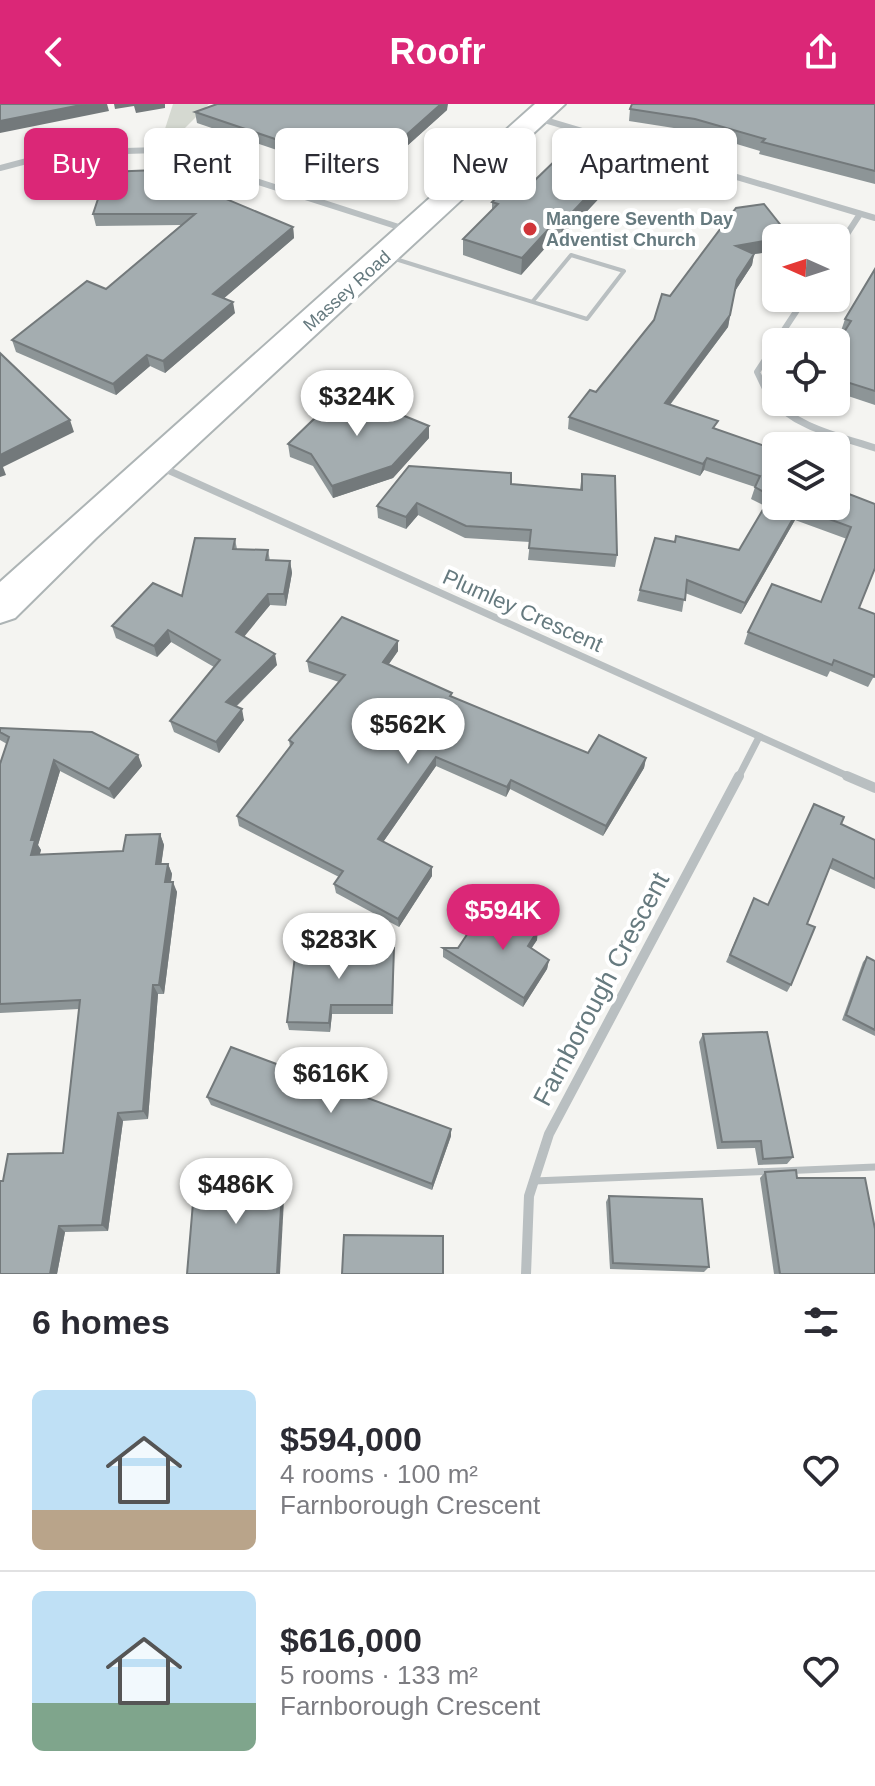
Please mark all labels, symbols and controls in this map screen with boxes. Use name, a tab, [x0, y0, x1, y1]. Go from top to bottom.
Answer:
icon: back	[32, 30, 76, 74]
icon: share	[799, 30, 843, 74]
text: Roofr	[390, 31, 485, 72]
chip: Buy	[24, 128, 128, 200]
chip: Rent	[144, 128, 259, 200]
chip: Filters	[275, 128, 408, 200]
chip: New	[424, 128, 536, 200]
chip: Apartment	[552, 128, 737, 200]
place label: Mangere Seventh Day Adventist Church	[546, 209, 733, 250]
marker: Mangere Seventh Day Adventist Church	[521, 220, 539, 238]
north arrow	[762, 224, 850, 312]
map controls	[762, 224, 850, 520]
street label: Massey Road	[299, 247, 395, 335]
button: locate	[762, 328, 850, 416]
pin: $324K	[301, 370, 413, 438]
text: $324K	[319, 381, 395, 411]
button: layers	[762, 432, 850, 520]
street label: Plumley Crescent	[439, 564, 607, 657]
pin: $562K	[352, 698, 464, 766]
text: $562K	[370, 709, 446, 739]
street label: Farnborough Crescent	[527, 866, 676, 1111]
pin: $594K	[447, 884, 559, 952]
text: $594K	[465, 895, 541, 925]
pin: $283K	[283, 913, 395, 981]
text: $283K	[301, 924, 377, 954]
pin: $616K	[275, 1047, 387, 1115]
text: $616K	[293, 1058, 369, 1088]
pin: $486K	[180, 1158, 292, 1226]
text: $486K	[198, 1169, 274, 1199]
icon: filters	[799, 1300, 843, 1344]
text: 6 homes	[32, 1303, 170, 1341]
text: $594,000	[280, 1420, 422, 1458]
icon: home	[96, 1422, 192, 1518]
icon: heart	[799, 1448, 843, 1492]
text: 4 rooms · 100 m²	[280, 1459, 478, 1489]
text: Farnborough Crescent	[280, 1490, 540, 1520]
text: $616,000	[280, 1621, 422, 1659]
icon: home	[96, 1623, 192, 1719]
icon: heart	[799, 1649, 843, 1693]
text: 5 rooms · 133 m²	[280, 1660, 478, 1690]
text: Farnborough Crescent	[280, 1691, 540, 1721]

